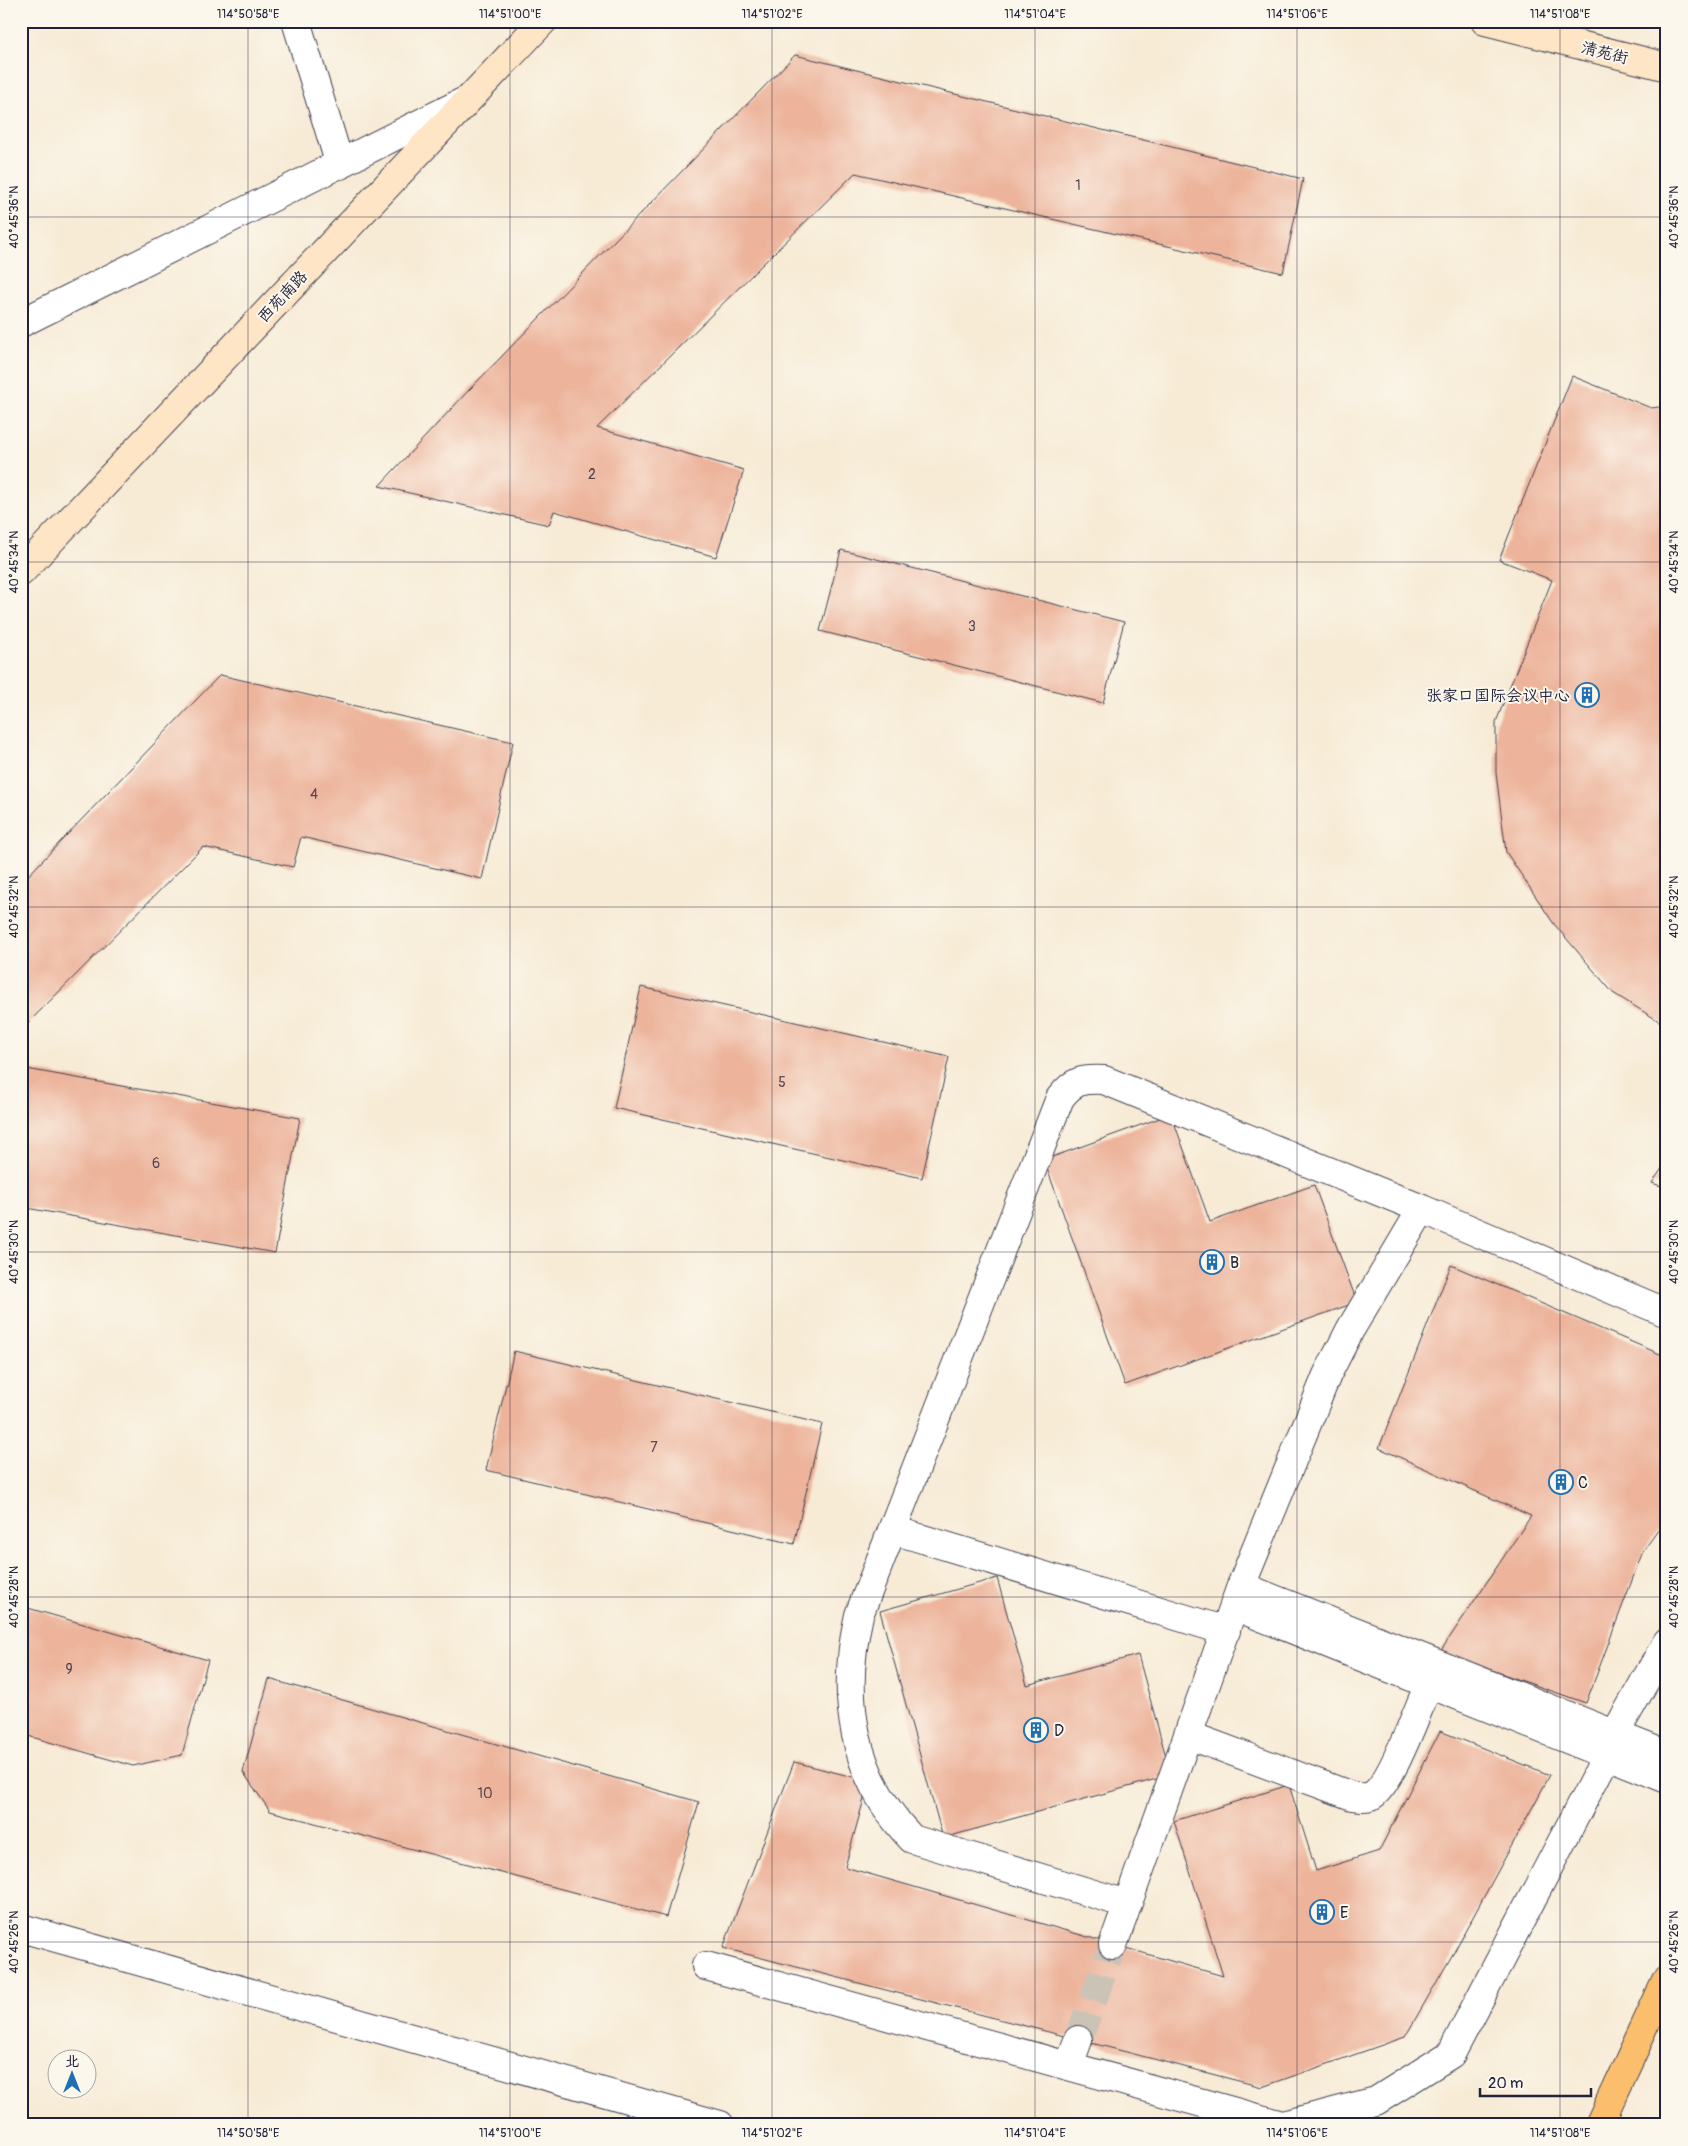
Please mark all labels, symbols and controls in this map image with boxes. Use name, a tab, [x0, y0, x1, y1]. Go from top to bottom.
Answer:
text: 114°50'58"E	[217, 7, 279, 22]
text: 114°51'00"E	[479, 7, 541, 22]
text: 114°51'02"E	[741, 7, 803, 22]
text: 114°51'04"E	[1004, 7, 1066, 22]
text: 114°51'06"E	[1266, 7, 1328, 22]
text: 114°51'08"E	[1530, 7, 1590, 22]
street label: 清苑街	[1579, 37, 1630, 68]
house number: 1	[1075, 177, 1081, 194]
text: 40°45'36"N	[7, 186, 22, 248]
text: 40°45'36"N	[1667, 186, 1682, 248]
street label: 西苑南路	[254, 266, 312, 327]
house number: 2	[588, 466, 596, 483]
text: 40°45'34"N	[7, 531, 22, 593]
text: 40°45'34"N	[1667, 531, 1682, 593]
house number: 3	[968, 618, 976, 635]
building icon: 张家口国际会议中心	[1574, 682, 1600, 708]
place label: 张家口国际会议中心	[1426, 686, 1570, 706]
house number: 4	[310, 786, 318, 803]
text: 40°45'32"N	[7, 876, 22, 938]
text: 40°45'32"N	[1667, 876, 1682, 938]
house number: 5	[778, 1074, 786, 1091]
house number: 6	[152, 1155, 160, 1172]
text: 40°45'30"N	[7, 1220, 22, 1284]
text: 40°45'30"N	[1667, 1220, 1682, 1284]
building icon: B	[1199, 1249, 1225, 1275]
place label: B	[1230, 1253, 1239, 1273]
house number: 7	[650, 1439, 658, 1456]
building icon: C	[1548, 1469, 1574, 1495]
place label: C	[1578, 1473, 1588, 1493]
text: 40°45'28"N	[7, 1566, 22, 1628]
text: 40°45'28"N	[1667, 1566, 1682, 1628]
house number: 9	[65, 1661, 73, 1678]
building icon: D	[1023, 1717, 1049, 1743]
place label: D	[1054, 1721, 1064, 1741]
house number: 10	[477, 1785, 493, 1802]
building icon: E	[1309, 1899, 1335, 1925]
place label: E	[1340, 1903, 1348, 1923]
text: 40°45'26"N	[7, 1911, 22, 1973]
text: 40°45'26"N	[1667, 1911, 1682, 1973]
north arrow	[48, 2048, 98, 2098]
text: 北	[65, 2053, 79, 2070]
scale bar	[1480, 2066, 1592, 2098]
text: 20 m	[1488, 2074, 1523, 2093]
text: 114°50'58"E	[217, 2126, 279, 2141]
text: 114°51'00"E	[479, 2126, 541, 2141]
text: 114°51'02"E	[741, 2126, 803, 2141]
text: 114°51'04"E	[1004, 2126, 1066, 2141]
text: 114°51'06"E	[1266, 2126, 1328, 2141]
text: 114°51'08"E	[1530, 2126, 1590, 2141]

